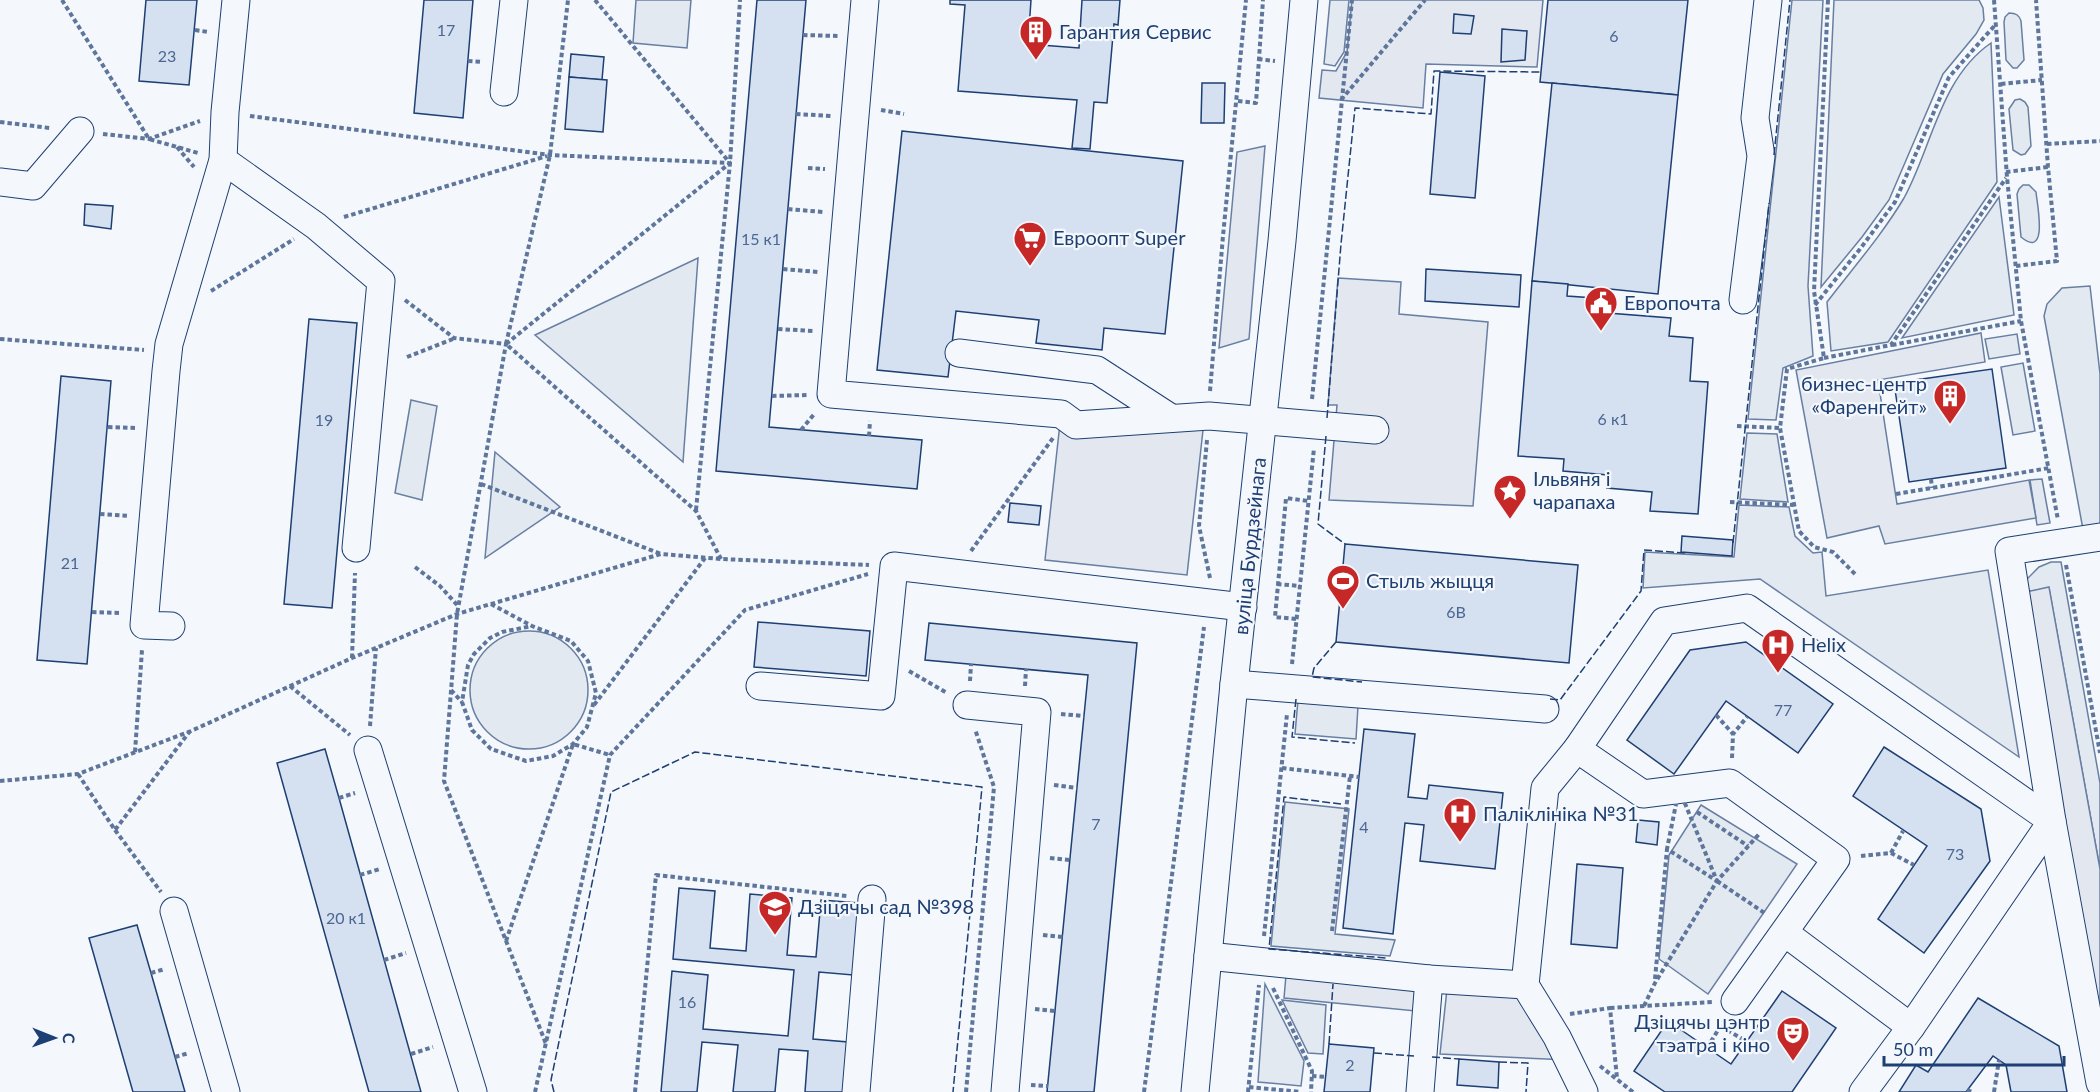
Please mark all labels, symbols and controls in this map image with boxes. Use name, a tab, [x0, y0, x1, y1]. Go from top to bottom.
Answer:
building icon: Гарантия Сервис	[1018, 14, 1054, 61]
place label: Гарантия Сервис	[1059, 19, 1212, 43]
house number: 17	[437, 20, 455, 39]
house number: 6	[1609, 26, 1619, 45]
house number: 23	[158, 46, 176, 65]
supermarket icon: Евроопт Super	[1012, 220, 1048, 267]
place label: Евроопт Super	[1053, 225, 1186, 249]
house number: 15 к1	[741, 229, 781, 248]
public building icon: Европочта	[1583, 285, 1619, 332]
place label: Европочта	[1624, 290, 1721, 314]
place label: бизнес-центр «Фаренгейт»	[1801, 371, 1927, 418]
building icon: бизнес-центр «Фаренгейт»	[1932, 378, 1968, 425]
house number: 6 к1	[1598, 409, 1628, 428]
house number: 19	[315, 410, 333, 429]
street label: вуліца Бурдзейнага	[1228, 456, 1270, 636]
place label: Ільвяня і чарапаха	[1533, 466, 1615, 513]
place icon: Ільвяня і чарапаха	[1492, 473, 1528, 520]
house number: 21	[61, 553, 79, 572]
sports icon: Стыль жыцця	[1325, 563, 1361, 610]
place label: Стыль жыцця	[1366, 568, 1494, 592]
house number: 6В	[1446, 602, 1466, 621]
hospital icon: Helix	[1760, 627, 1796, 674]
place label: Helix	[1801, 632, 1846, 656]
house number: 77	[1774, 700, 1792, 719]
hospital icon: Паліклініка №31	[1442, 796, 1478, 843]
place label: Паліклініка №31	[1483, 801, 1639, 825]
house number: 7	[1091, 814, 1101, 833]
house number: 4	[1359, 817, 1369, 836]
house number: 73	[1946, 844, 1964, 863]
school or university icon: Дзіцячы сад №398	[757, 889, 793, 936]
place label: Дзіцячы сад №398	[798, 894, 974, 918]
house number: 20 к1	[326, 908, 366, 927]
house number: 16	[678, 992, 696, 1011]
north arrow	[24, 1008, 84, 1068]
place label: Дзіцячы цэнтр тэатра і кіно	[1634, 1009, 1770, 1056]
theatre icon: Дзіцячы цэнтр тэатра і кіно	[1775, 1015, 1811, 1062]
scale bar	[1884, 1029, 2064, 1067]
text: С	[60, 1033, 79, 1044]
text: 50 m	[1893, 1038, 1933, 1060]
house number: 2	[1345, 1055, 1355, 1074]

